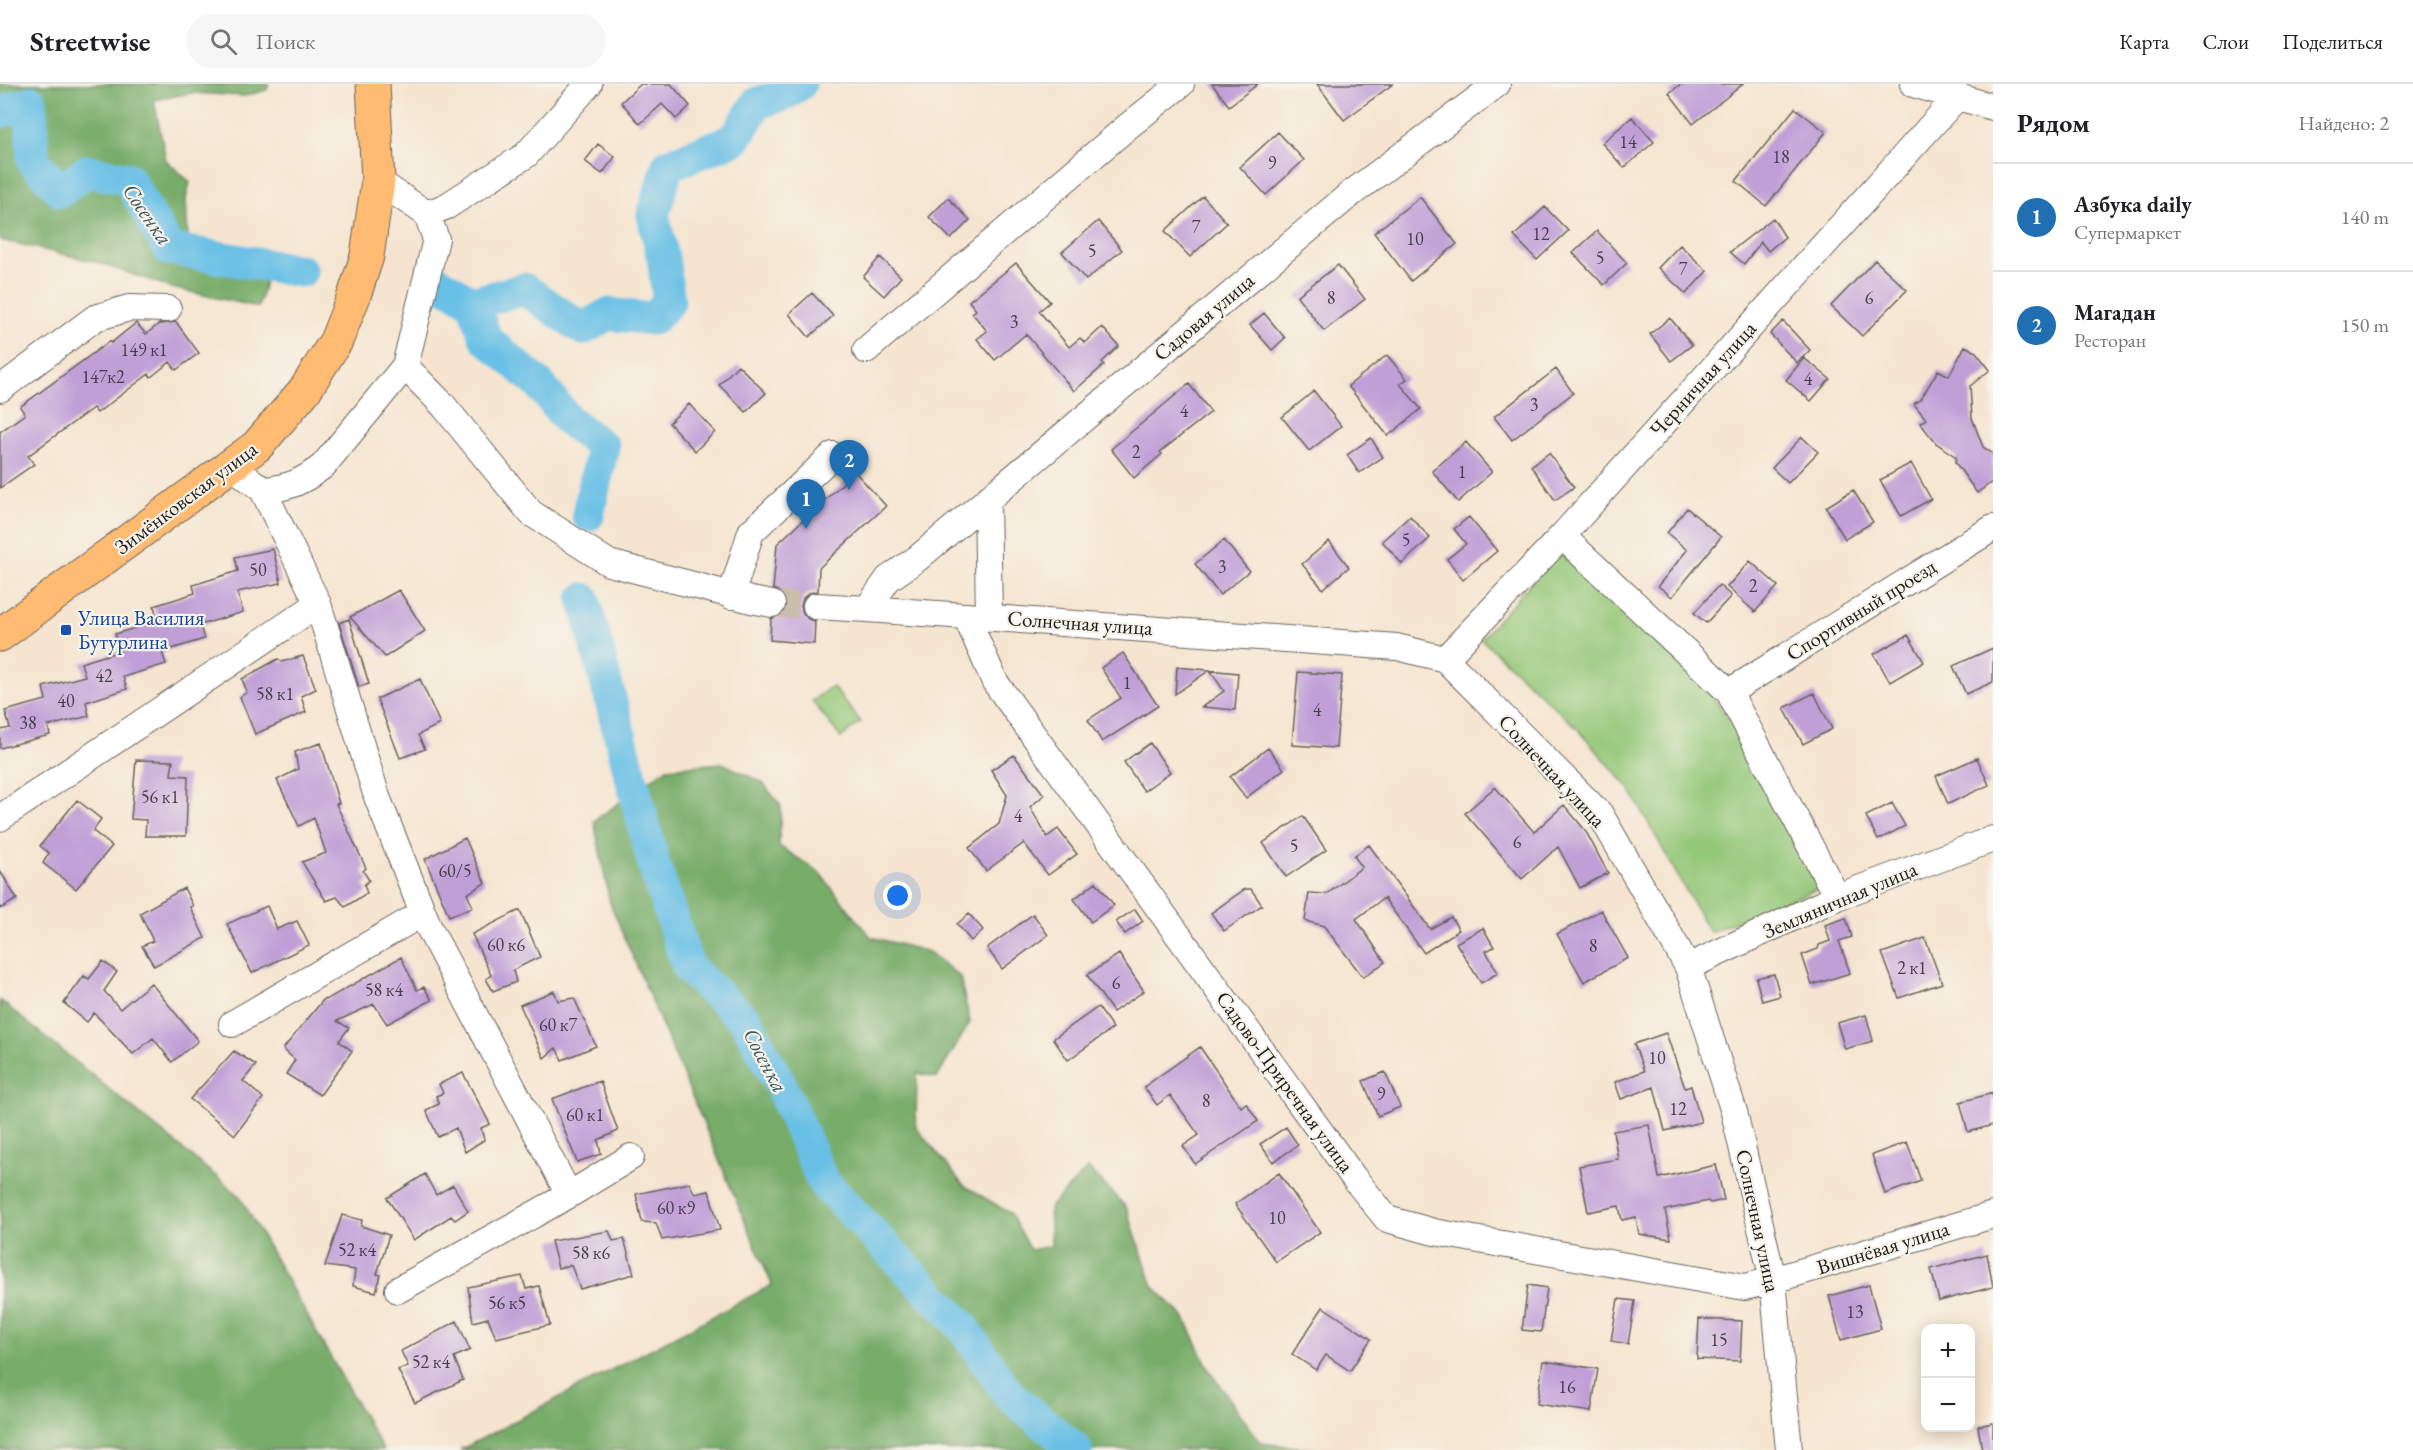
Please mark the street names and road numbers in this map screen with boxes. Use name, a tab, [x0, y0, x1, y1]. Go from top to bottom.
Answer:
street label: Садовая улица	[1148, 266, 1260, 367]
street label: Черничная улица	[1644, 315, 1762, 442]
street label: Зимёнковская улица	[109, 435, 263, 560]
street label: Спортивный проезд	[1781, 552, 1941, 667]
street label: Солнечная улица	[1007, 604, 1154, 641]
street label: Солнечная улица	[1493, 708, 1612, 833]
street label: Земляничная улица	[1759, 855, 1922, 944]
street label: Садово-Приречная улица	[1210, 986, 1361, 1178]
street label: Солнечная улица	[1730, 1147, 1787, 1295]
street label: Вишнёвая улица	[1813, 1214, 1953, 1280]

